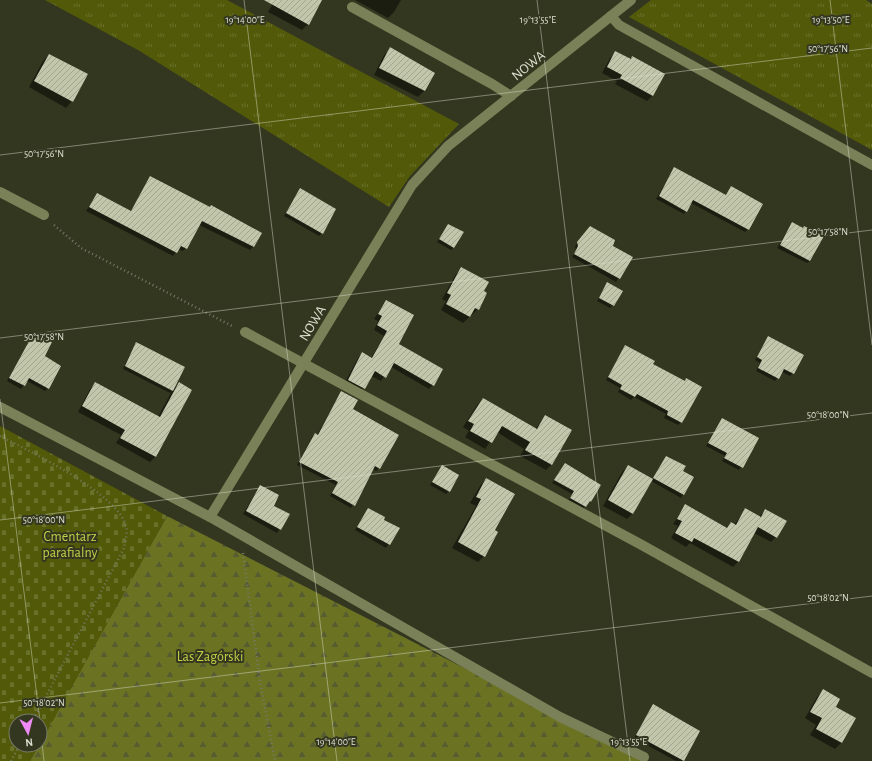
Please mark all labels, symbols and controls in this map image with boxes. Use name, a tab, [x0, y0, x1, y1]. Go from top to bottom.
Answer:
text: 19°14'00"E	[225, 15, 265, 25]
text: 19°13'55"E	[520, 15, 556, 25]
text: 19°13'50"E	[812, 15, 850, 25]
text: 50°17'56"N	[808, 44, 848, 54]
street label: NOWA	[509, 48, 548, 83]
text: 50°17'56"N	[24, 149, 64, 159]
text: 50°17'58"N	[808, 227, 848, 237]
street label: NOWA	[297, 304, 329, 344]
text: 50°17'58"N	[24, 332, 64, 342]
text: 50°18'00"N	[807, 410, 849, 420]
text: 50°18'00"N	[23, 515, 65, 525]
park label: Cmentarz parafialny	[43, 530, 97, 560]
text: 50°18'02"N	[807, 593, 849, 603]
park label: Las Zagórski	[177, 650, 243, 664]
text: 50°18'02"N	[23, 698, 65, 708]
north arrow	[8, 713, 48, 753]
text: N	[25, 737, 34, 748]
text: 19°14'00"E	[316, 737, 356, 747]
text: 19°13'55"E	[611, 737, 647, 747]

